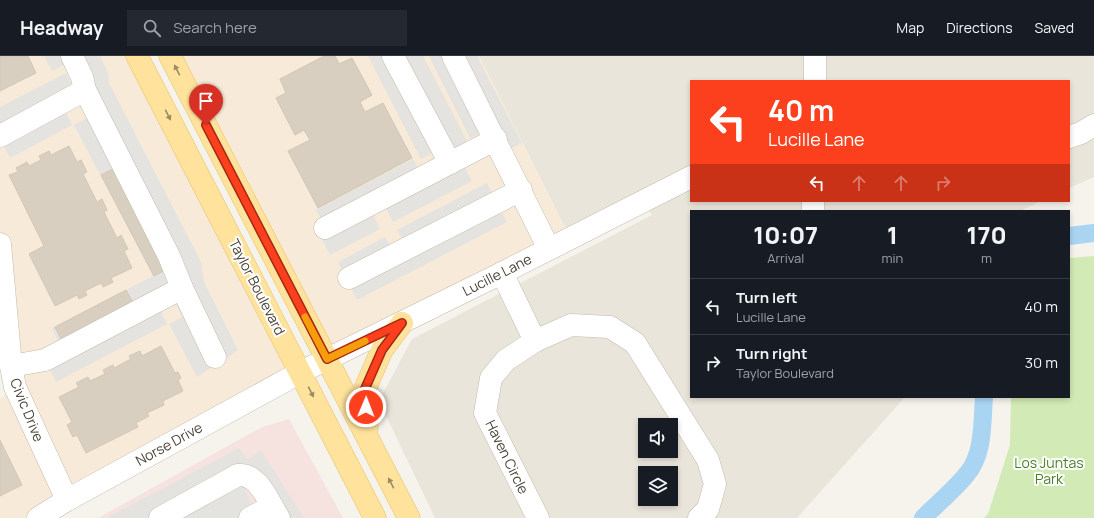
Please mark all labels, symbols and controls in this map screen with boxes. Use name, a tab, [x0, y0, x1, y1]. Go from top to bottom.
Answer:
search box	[127, 10, 407, 46]
text: Headway	[20, 15, 103, 41]
icon: search	[141, 17, 163, 39]
text: Search here	[173, 17, 257, 38]
text: Map	[896, 18, 924, 37]
text: Directions	[946, 18, 1013, 37]
text: Saved	[1035, 18, 1074, 37]
one-way arrow	[174, 64, 180, 75]
pin	[189, 84, 223, 125]
icon: arrive	[195, 90, 217, 112]
text: 40 m	[768, 91, 834, 129]
icon: left	[702, 96, 754, 148]
one-way arrow	[164, 110, 171, 121]
text: Lucille Lane	[768, 127, 865, 151]
icon: left	[806, 172, 828, 194]
icon: ahead	[848, 172, 870, 194]
icon: ahead	[890, 172, 912, 194]
icon: right	[932, 172, 954, 194]
text: 10:07	[753, 218, 818, 251]
text: 1	[887, 218, 898, 251]
text: 170	[967, 218, 1007, 251]
street label: Taylor Boulevard	[225, 235, 290, 338]
street label: Lucille Lane	[459, 249, 535, 300]
text: Arrival	[767, 249, 804, 267]
text: min	[881, 249, 903, 267]
text: m	[981, 249, 992, 267]
text: Turn left	[736, 287, 798, 308]
icon: left	[702, 296, 724, 318]
text: 40 m	[1024, 296, 1058, 317]
text: Lucille Lane	[736, 308, 806, 326]
text: Turn right	[736, 343, 807, 364]
icon: right	[702, 352, 724, 374]
text: 30 m	[1025, 352, 1058, 373]
text: Taylor Boulevard	[736, 364, 834, 382]
street label: Civic Drive	[6, 375, 49, 444]
position arrow	[345, 386, 387, 428]
one-way arrow	[308, 387, 314, 398]
street label: Norse Drive	[132, 417, 206, 470]
street label: Haven Circle	[481, 417, 534, 497]
map controls	[638, 418, 678, 506]
button: sound	[638, 418, 678, 458]
park label: Los Juntas Park	[1014, 453, 1084, 488]
button: layers	[638, 466, 678, 506]
one-way arrow	[388, 477, 395, 489]

